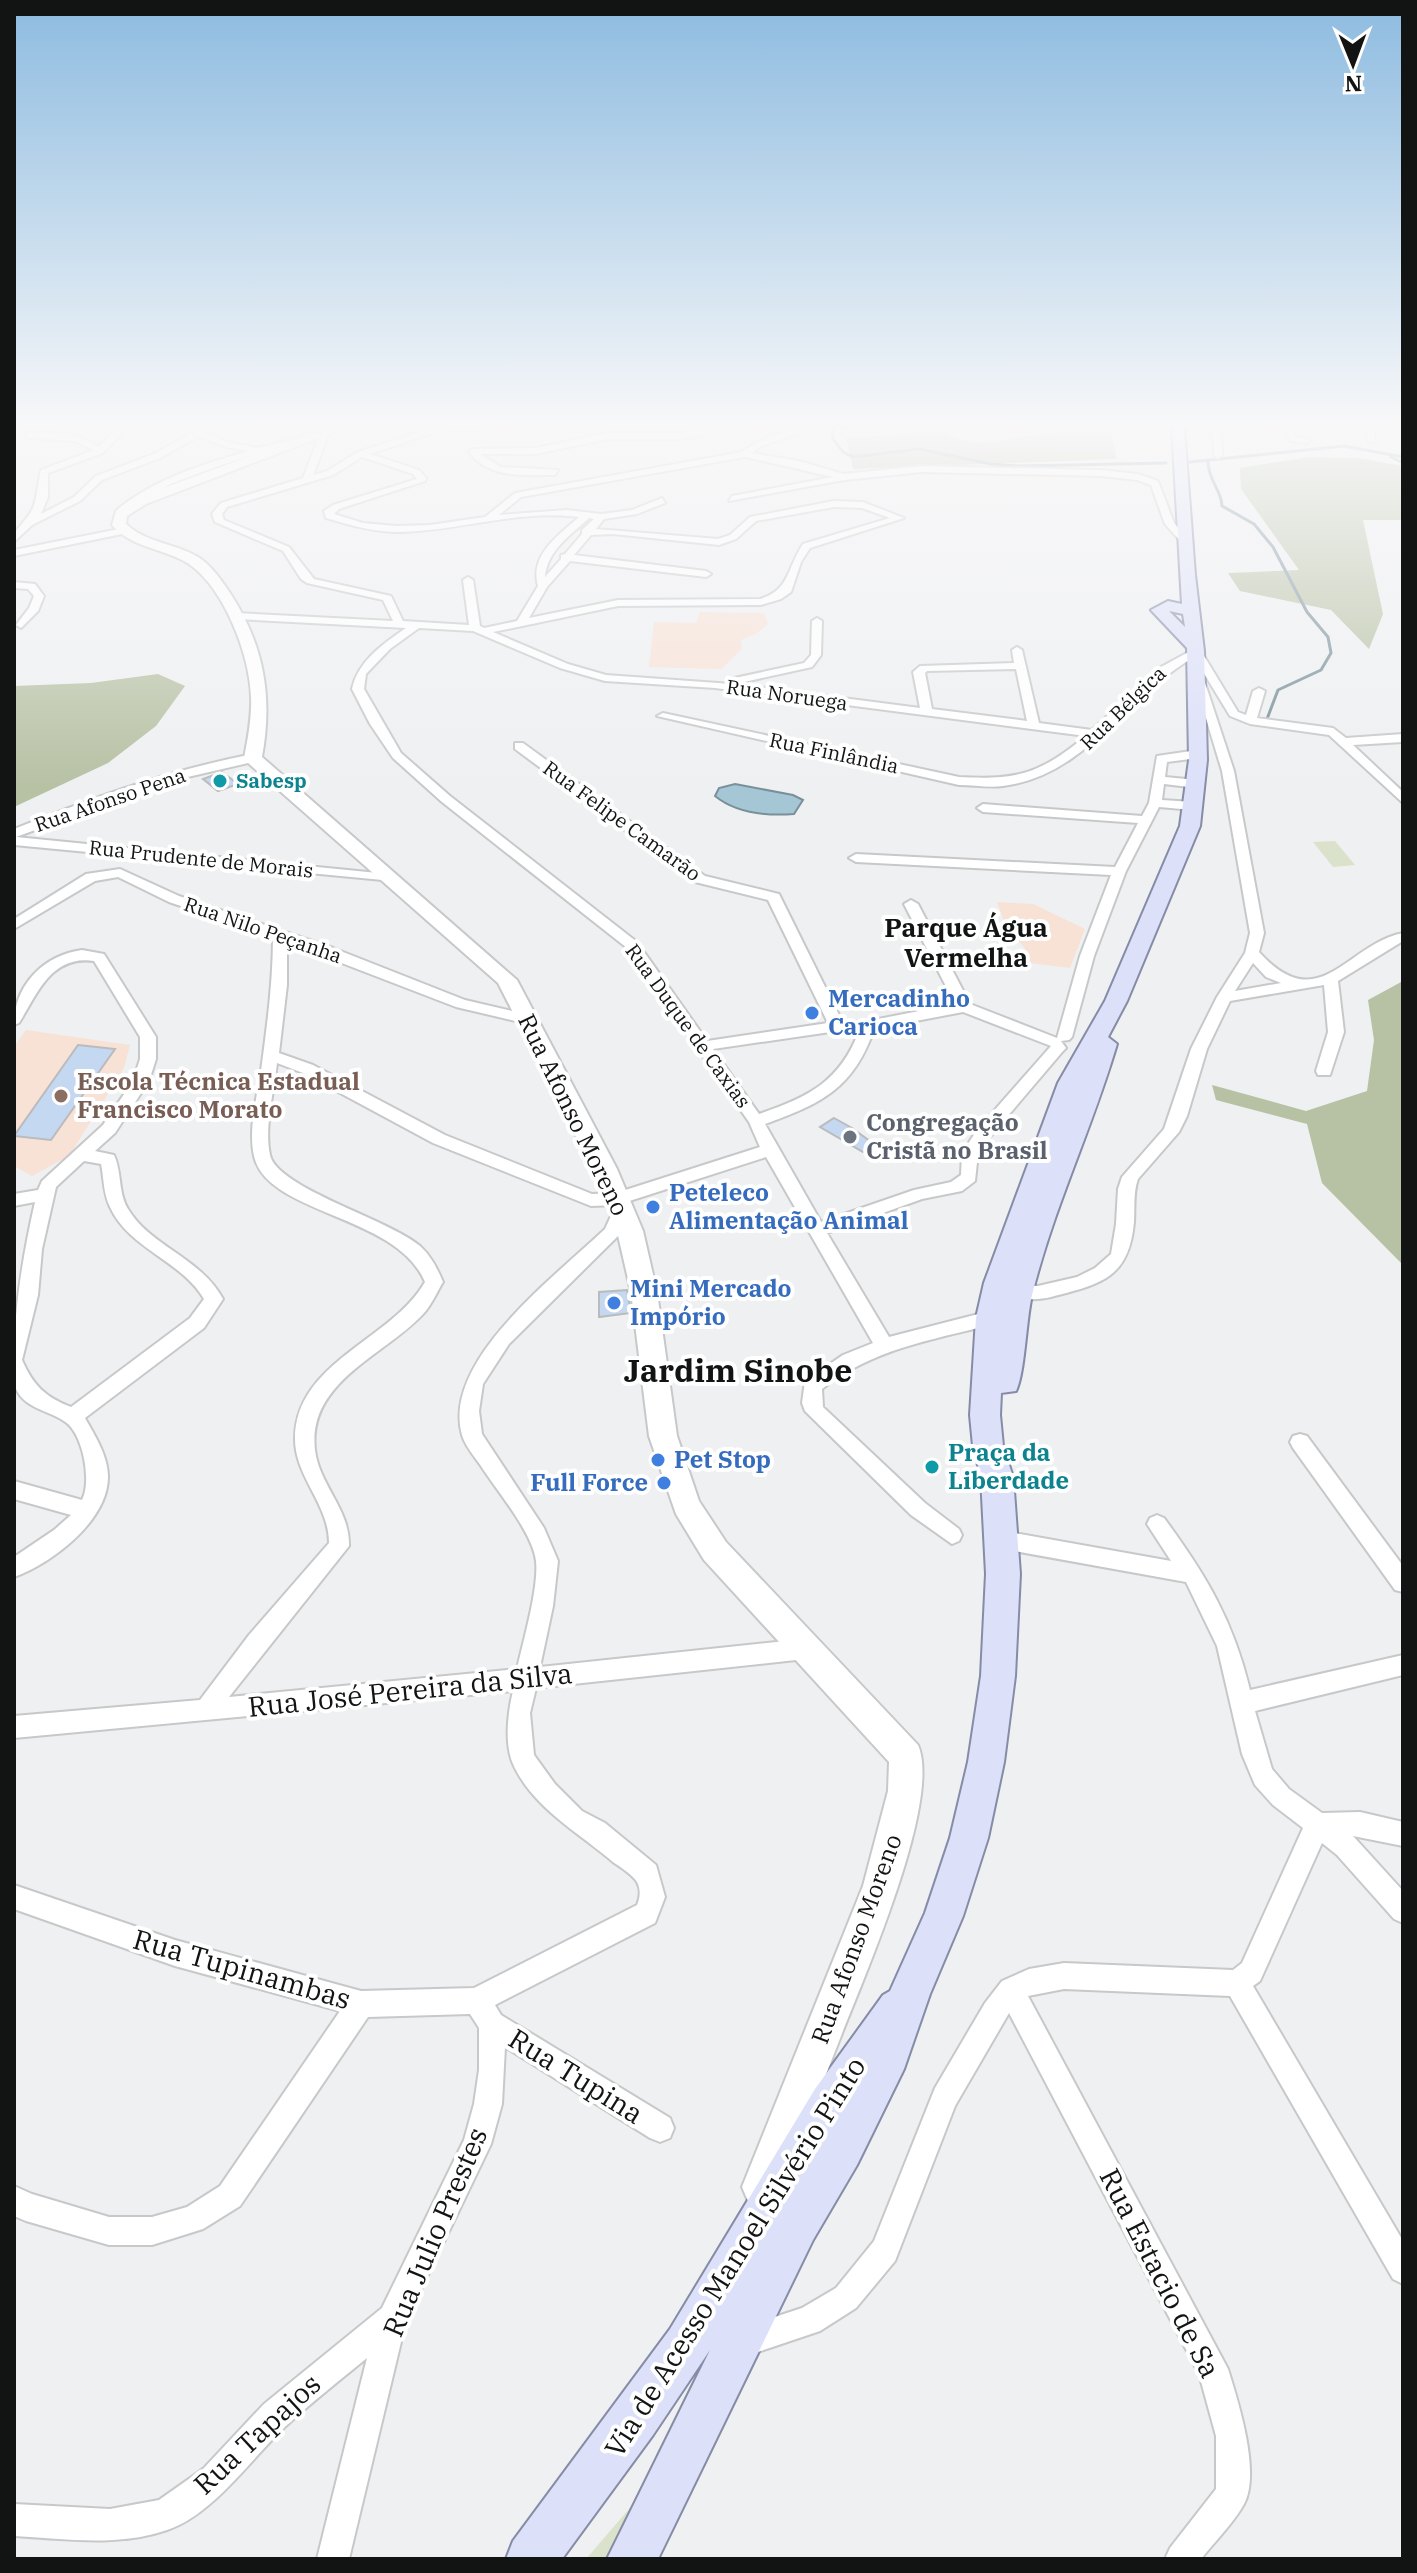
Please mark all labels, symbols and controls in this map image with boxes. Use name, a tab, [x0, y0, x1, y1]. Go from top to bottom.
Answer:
north arrow	[1313, 24, 1393, 104]
text: N	[1344, 70, 1362, 99]
street label: Rua Bélgica	[1074, 660, 1172, 755]
street label: Rua Noruega	[725, 673, 849, 716]
street label: Rua Finlândia	[767, 726, 901, 779]
street label: Rua Felipe Camarão	[538, 754, 707, 887]
street label: Rua Afonso Pena	[31, 761, 189, 838]
place label: Sabesp	[236, 767, 307, 794]
marker: Sabesp	[211, 772, 229, 790]
street label: Rua Prudente de Morais	[88, 833, 315, 884]
street label: Rua Nilo Peçanha	[181, 890, 346, 969]
district label: Parque Água Vermelha	[884, 910, 1048, 974]
street label: Rua Duque de Caxias	[620, 938, 757, 1113]
place label: Mercadinho Carioca	[828, 982, 970, 1042]
marker: Mercadinho Carioca	[803, 1004, 821, 1022]
street label: Rua Afonso Moreno	[511, 1008, 637, 1221]
place label: Escola Técnica Estadual Francisco Morato	[77, 1065, 360, 1125]
marker: Escola Técnica Estadual Francisco Morato	[52, 1087, 70, 1105]
place label: Congregação Cristã no Brasil	[866, 1106, 1048, 1166]
marker: Congregação Cristã no Brasil	[841, 1128, 859, 1146]
place label: Peteleco Alimentação Animal	[669, 1176, 909, 1236]
marker: Peteleco Alimentação Animal	[644, 1198, 662, 1216]
place label: Mini Mercado Impório	[630, 1272, 792, 1332]
marker: Mini Mercado Impório	[605, 1294, 623, 1312]
district label: Jardim Sinobe	[624, 1349, 852, 1391]
place label: Praça da Liberdade	[948, 1436, 1069, 1496]
place label: Pet Stop	[674, 1443, 771, 1475]
marker: Pet Stop	[649, 1451, 667, 1469]
marker: Praça da Liberdade	[923, 1458, 941, 1476]
place label: Full Force	[530, 1466, 648, 1498]
marker: Full Force	[655, 1474, 673, 1492]
street label: Rua José Pereira da Silva	[246, 1654, 574, 1725]
street label: Rua Afonso Moreno	[803, 1830, 909, 2048]
street label: Rua Tupinambas	[129, 1920, 355, 2017]
street label: Rua Tupina	[502, 2020, 651, 2132]
street label: Via de Acesso Manoel Silvério Pinto	[596, 2050, 874, 2464]
street label: Rua Julio Prestes	[374, 2122, 495, 2342]
street label: Rua Estacio de Sa	[1092, 2162, 1229, 2384]
street label: Rua Tapajos	[185, 2365, 328, 2502]

